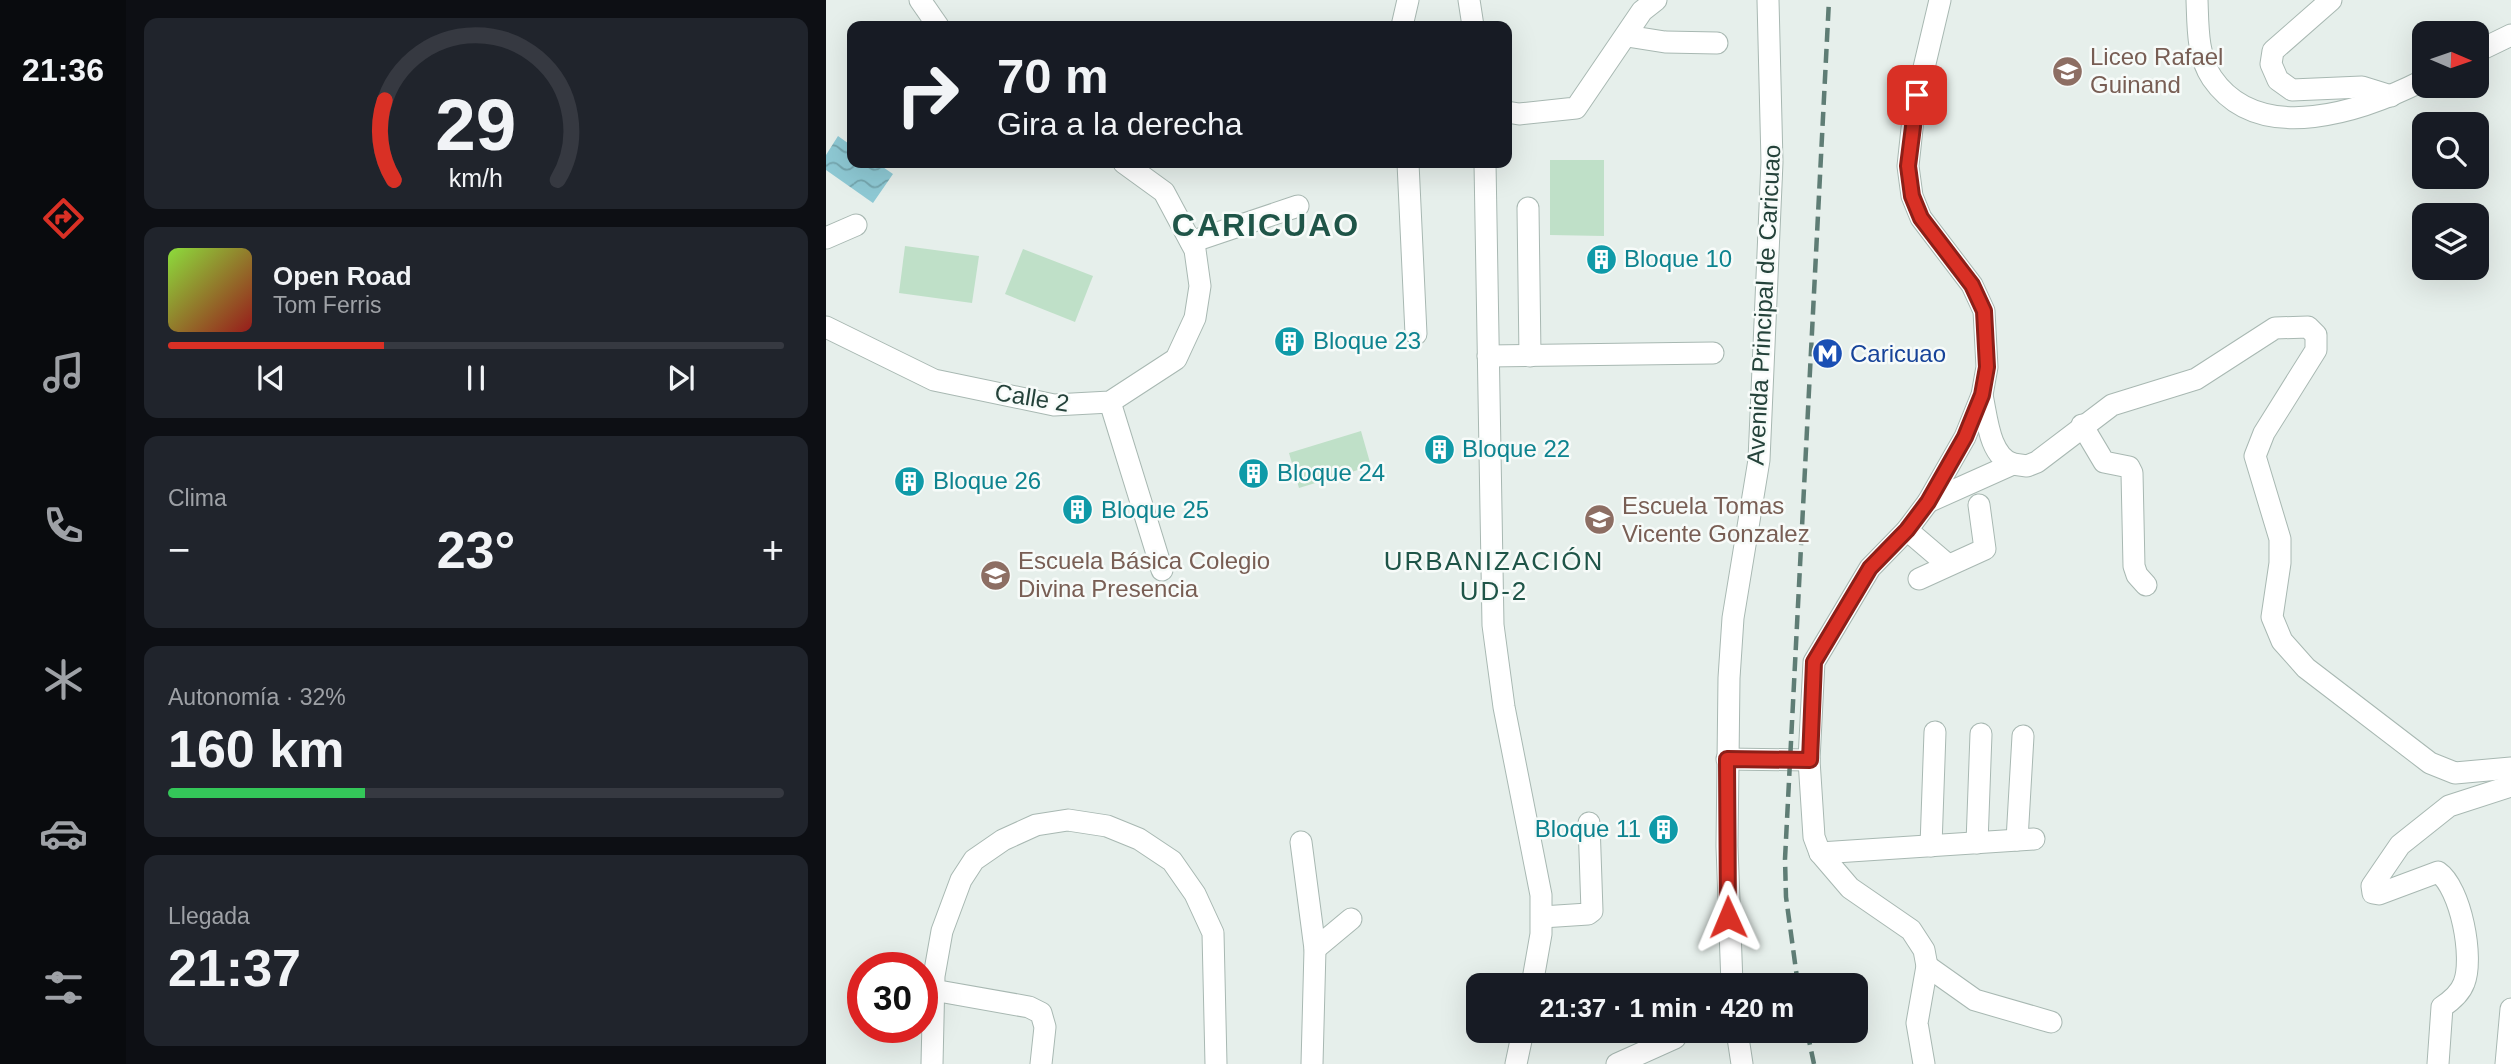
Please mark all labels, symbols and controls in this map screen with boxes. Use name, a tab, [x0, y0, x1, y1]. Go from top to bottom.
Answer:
north arrow	[2412, 21, 2488, 98]
map controls	[2412, 21, 2489, 280]
place label: Liceo Rafael Guinand	[2090, 43, 2223, 98]
icon: right	[882, 49, 973, 140]
text: 70 m	[997, 49, 1109, 103]
text: 21:36	[22, 52, 104, 88]
school or university icon: Liceo Rafael Guinand	[2050, 54, 2084, 88]
pin	[1887, 65, 1947, 125]
icon: arrive	[1898, 76, 1936, 114]
text: 29	[436, 84, 516, 165]
text: Gira a la derecha	[997, 106, 1242, 142]
button: search	[2412, 112, 2489, 189]
street label: Avenida Principal de Caricuao	[1742, 144, 1785, 466]
text: km/h	[449, 163, 503, 191]
icon: directions	[39, 194, 88, 243]
button: layers	[2412, 203, 2489, 280]
district label: CARICUAO	[1172, 207, 1360, 243]
building icon: Bloque 10	[1584, 242, 1618, 276]
place label: Bloque 10	[1624, 245, 1732, 272]
text: Open Road	[273, 261, 412, 291]
text: Tom Ferris	[273, 292, 382, 318]
building icon: Bloque 23	[1273, 324, 1307, 358]
place label: Bloque 23	[1313, 327, 1421, 354]
metro station icon: Caricuao	[1810, 337, 1844, 371]
place label: Caricuao	[1850, 340, 1946, 367]
icon: music	[39, 348, 88, 397]
icon: previous	[252, 359, 290, 397]
icon: pause	[457, 359, 495, 397]
icon: next	[662, 359, 700, 397]
street label: Calle 2	[993, 378, 1071, 417]
building icon: Bloque 22	[1422, 432, 1456, 466]
place label: Bloque 22	[1462, 435, 1570, 462]
building icon: Bloque 24	[1237, 456, 1271, 490]
place label: Bloque 24	[1277, 459, 1385, 486]
building icon: Bloque 26	[893, 464, 927, 498]
place label: Bloque 26	[933, 467, 1041, 494]
text: Clima	[168, 485, 227, 511]
place label: Escuela Tomas Vicente Gonzalez	[1622, 492, 1810, 547]
building icon: Bloque 25	[1061, 493, 1095, 527]
place label: Bloque 25	[1101, 496, 1209, 523]
icon: phone	[39, 501, 88, 550]
school or university icon: Escuela Tomas Vicente Gonzalez	[1582, 503, 1616, 537]
text: 23°	[437, 521, 515, 579]
text: −	[168, 529, 190, 571]
text: +	[762, 529, 784, 571]
district label: URBANIZACIÓN UD-2	[1384, 546, 1604, 606]
place label: Escuela Básica Colegio Divina Presencia	[1018, 547, 1270, 602]
school or university icon: Escuela Básica Colegio Divina Presencia	[978, 558, 1012, 592]
icon: climate	[39, 655, 88, 704]
text: Autonomía · 32%	[168, 684, 346, 710]
text: 160 km	[168, 720, 344, 778]
icon: car	[39, 809, 88, 858]
building icon: Bloque 11	[1647, 812, 1681, 846]
place label: Bloque 11	[1535, 815, 1641, 842]
position arrow	[1691, 880, 1765, 954]
text: Llegada	[168, 903, 250, 929]
text: 21:37	[168, 939, 301, 997]
speed limit sign: 30	[847, 952, 938, 1043]
icon: filters	[39, 963, 88, 1012]
text: 21:37 · 1 min · 420 m	[1540, 993, 1794, 1023]

